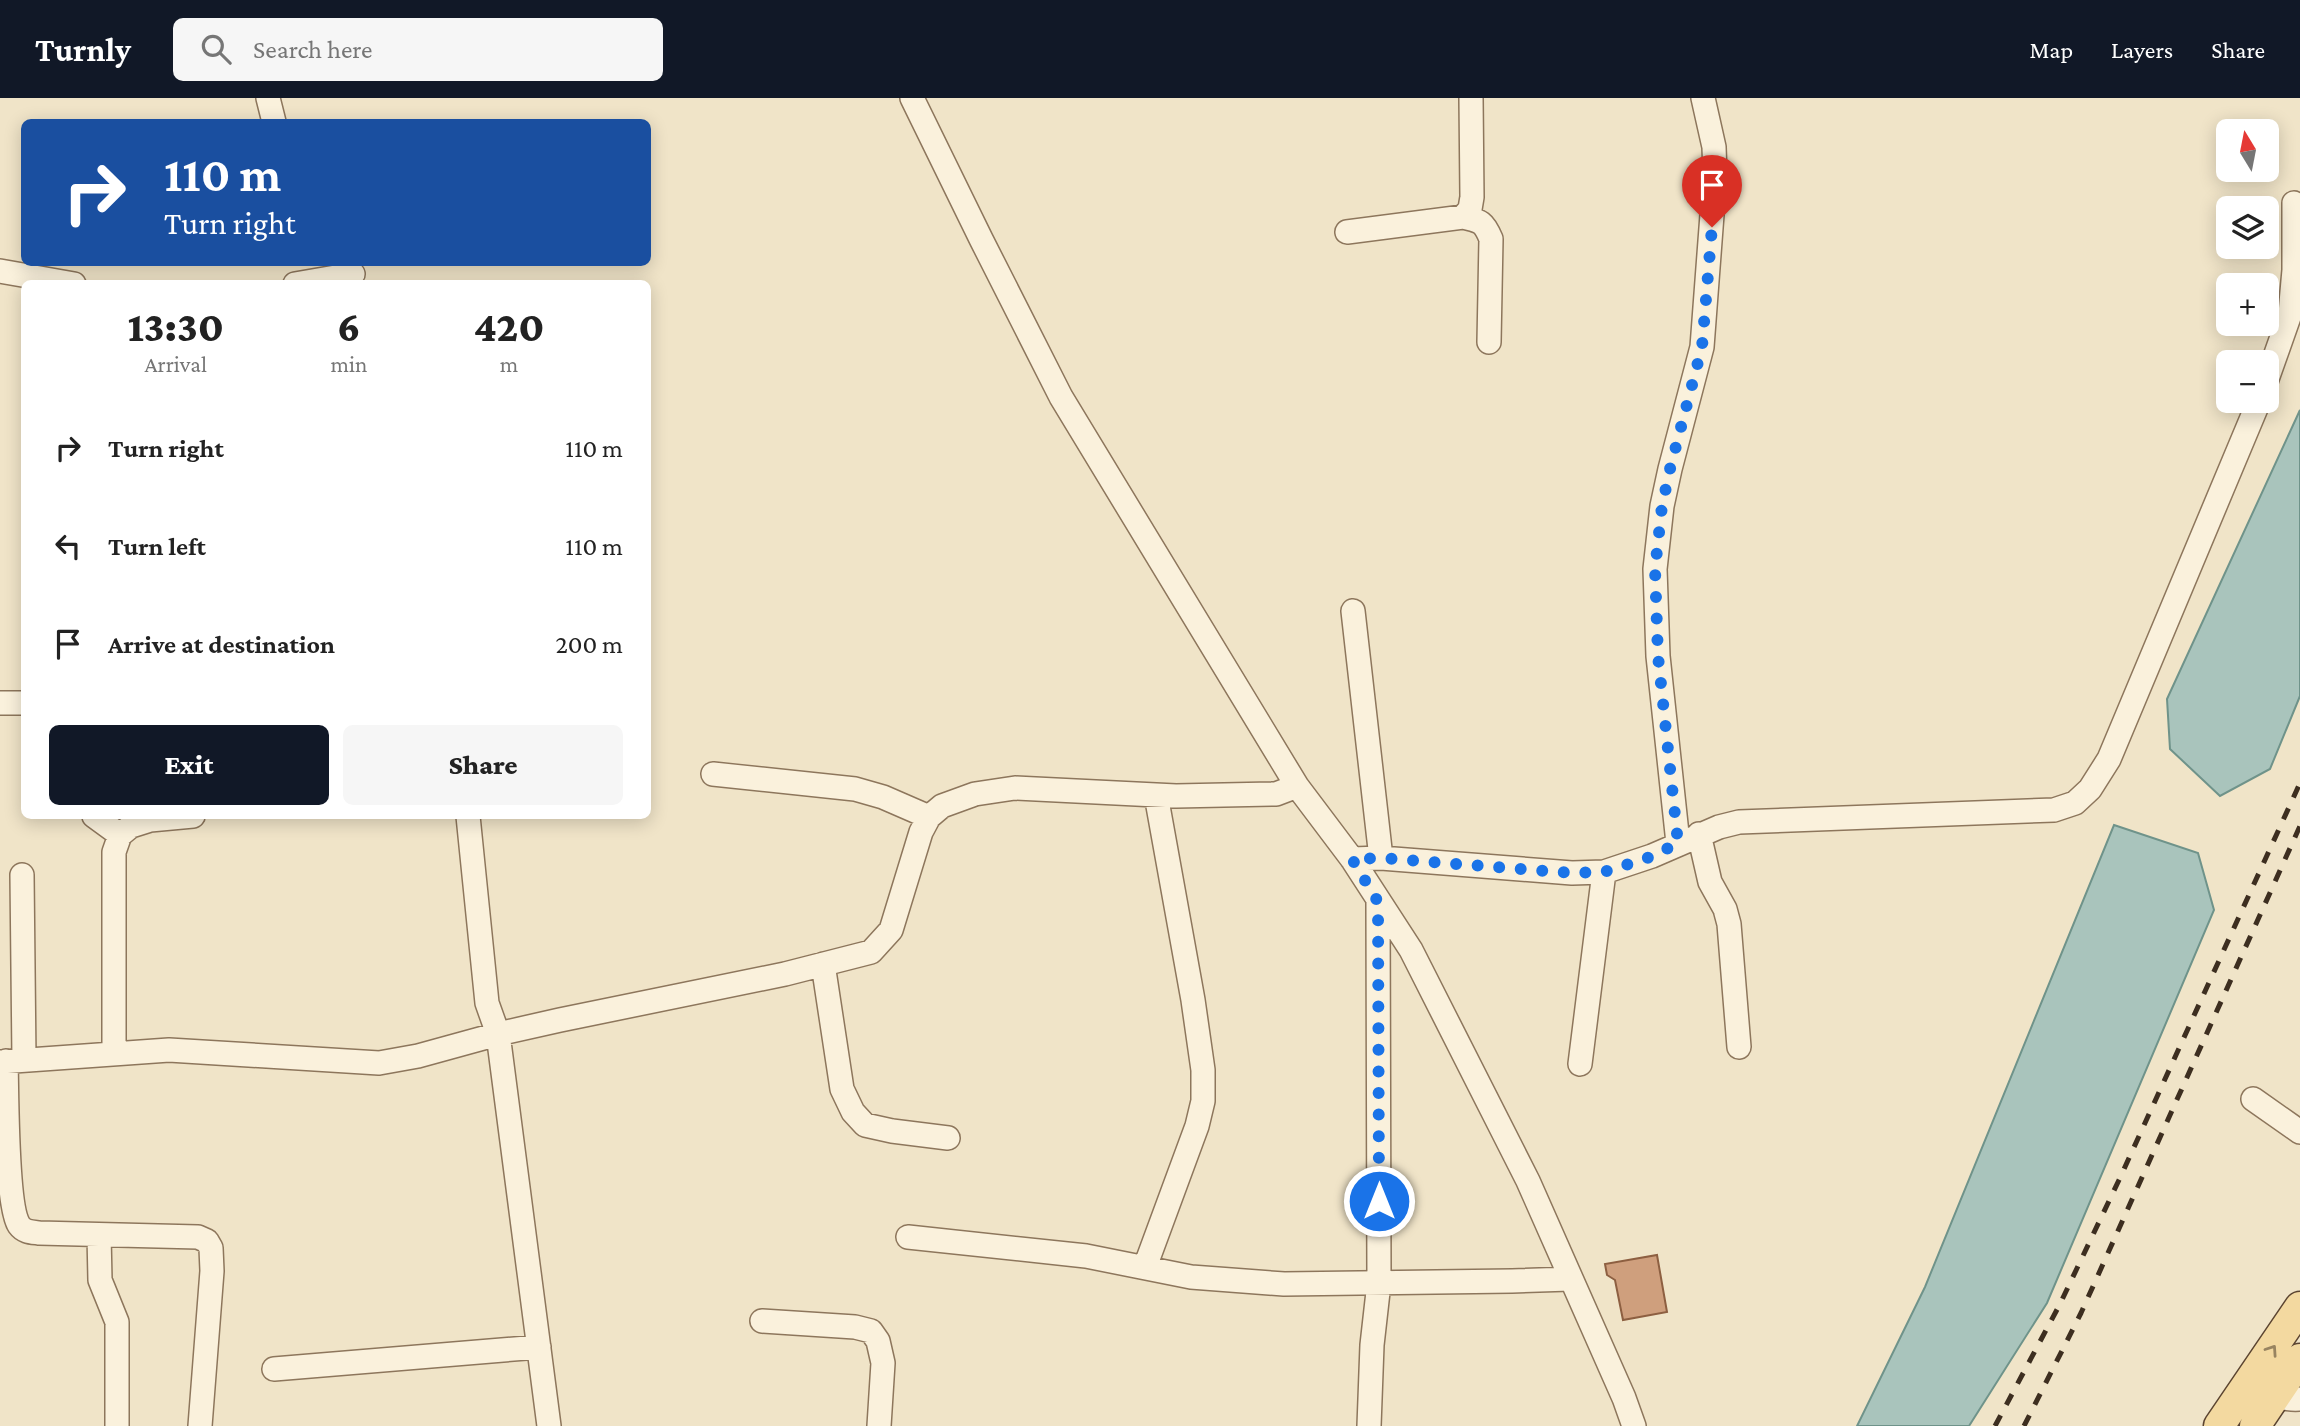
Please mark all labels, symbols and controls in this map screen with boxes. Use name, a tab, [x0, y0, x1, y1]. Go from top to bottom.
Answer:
search box	[173, 18, 663, 81]
icon: search	[197, 30, 235, 68]
text: Turnly	[35, 31, 131, 68]
text: Search here	[253, 35, 372, 64]
text: Map	[2029, 36, 2073, 63]
text: Layers	[2111, 36, 2173, 63]
text: Share	[2211, 36, 2265, 63]
north arrow	[2216, 119, 2278, 182]
map controls	[2216, 119, 2279, 413]
icon: right	[49, 147, 140, 238]
text: 110 m	[164, 147, 281, 202]
pin	[1682, 155, 1742, 227]
icon: arrive	[1693, 166, 1731, 204]
button: layers	[2216, 196, 2279, 259]
text: Turn right	[164, 205, 296, 241]
button: +	[2216, 273, 2279, 336]
text: 13:30	[127, 303, 224, 350]
text: 6	[337, 303, 361, 350]
text: 420	[474, 303, 545, 350]
button: −	[2216, 350, 2279, 413]
text: Arrival	[144, 351, 207, 377]
text: min	[330, 351, 367, 377]
text: m	[500, 351, 518, 377]
icon: right	[49, 429, 87, 467]
text: Turn right	[108, 434, 224, 463]
text: 110 m	[565, 434, 623, 463]
icon: left	[49, 527, 87, 565]
text: Turn left	[108, 532, 206, 561]
text: 110 m	[565, 532, 623, 561]
icon: arrive	[49, 625, 87, 663]
text: Arrive at destination	[108, 630, 335, 659]
text: 200 m	[555, 630, 623, 659]
button: Exit	[49, 725, 329, 805]
button: Share	[343, 725, 623, 805]
position arrow	[1342, 1164, 1416, 1238]
one-way arrow	[2264, 1344, 2277, 1357]

